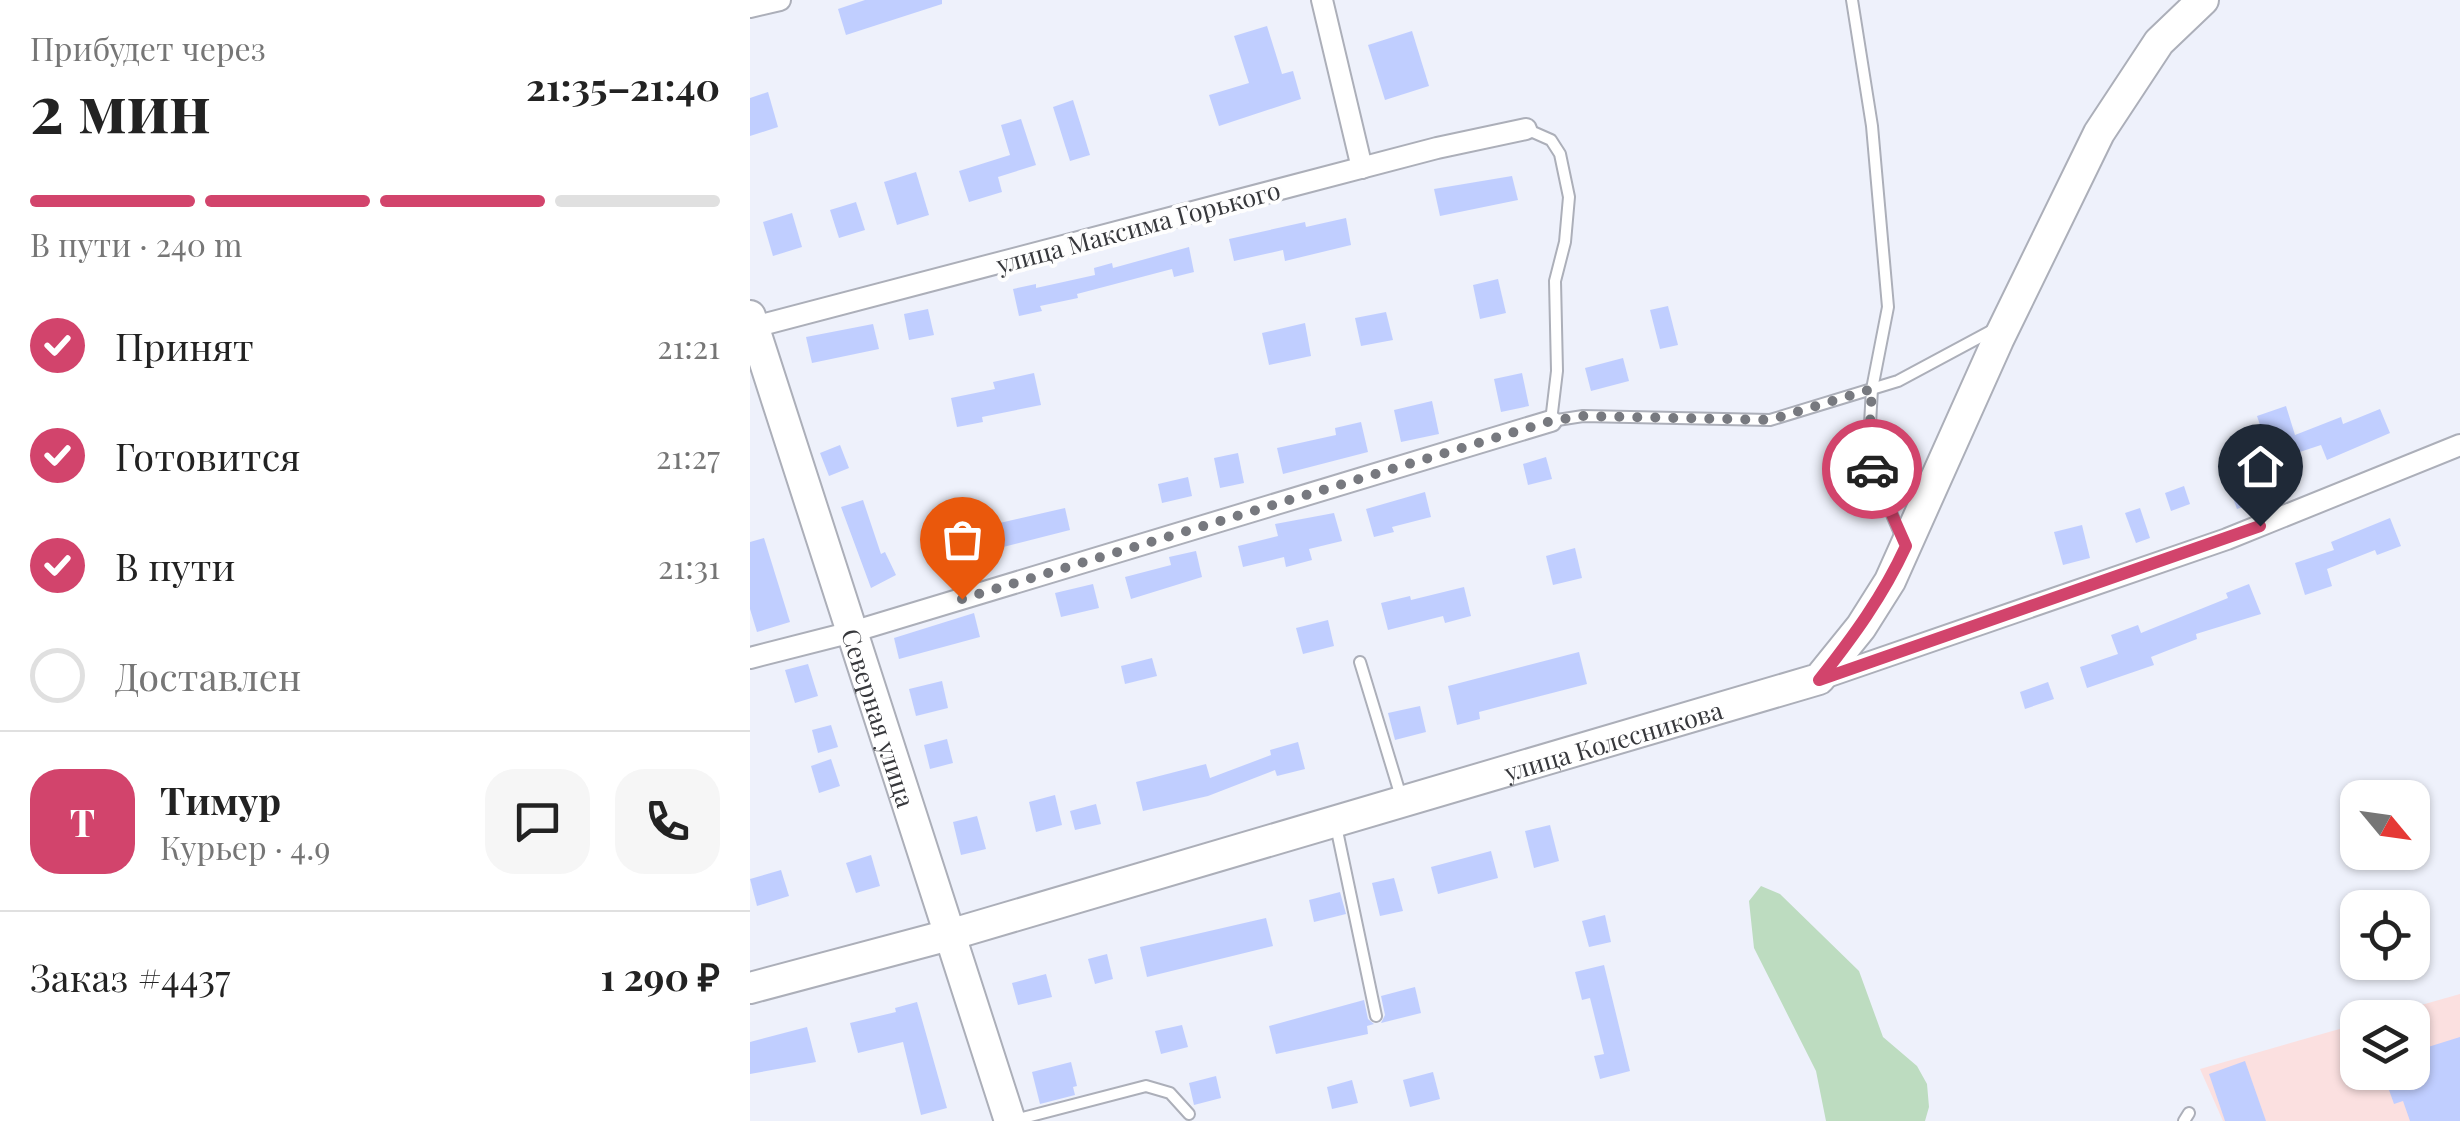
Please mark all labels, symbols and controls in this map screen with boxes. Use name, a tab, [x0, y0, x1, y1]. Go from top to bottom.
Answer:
text: Прибудет через	[30, 26, 266, 69]
text: 21:35–21:40	[526, 60, 720, 111]
text: 2 мин	[30, 63, 211, 149]
street label: улица Максима Горького	[992, 172, 1283, 280]
text: В пути · 240 m	[30, 222, 242, 265]
icon: check	[30, 318, 85, 373]
text: Принят	[115, 320, 254, 371]
text: 21:21	[657, 324, 720, 367]
courier	[1822, 419, 1922, 519]
pin	[2218, 424, 2303, 527]
icon: check	[30, 428, 85, 483]
text: Готовится	[115, 430, 301, 481]
text: 21:27	[656, 434, 720, 477]
icon: home	[2233, 439, 2288, 494]
icon: car	[1845, 442, 1900, 497]
pin	[920, 497, 1005, 600]
icon: bag	[935, 512, 990, 567]
icon: check	[30, 538, 85, 593]
text: В пути	[115, 540, 235, 591]
text: 21:31	[658, 544, 720, 587]
street label: Северная улица	[835, 624, 924, 811]
text: Доставлен	[115, 650, 301, 701]
street label: улица Колесникова	[1499, 692, 1726, 788]
button: chat	[485, 769, 590, 874]
button: phone	[615, 769, 720, 874]
text: Тимур	[160, 774, 281, 825]
north arrow	[2340, 780, 2430, 870]
map controls	[2340, 780, 2430, 1090]
text: Т	[70, 796, 95, 847]
text: Курьер · 4.9	[160, 825, 331, 868]
button: locate	[2340, 890, 2430, 980]
text: 1 290 ₽	[601, 950, 720, 1001]
text: Заказ #4437	[30, 951, 231, 1002]
button: layers	[2340, 1000, 2430, 1090]

